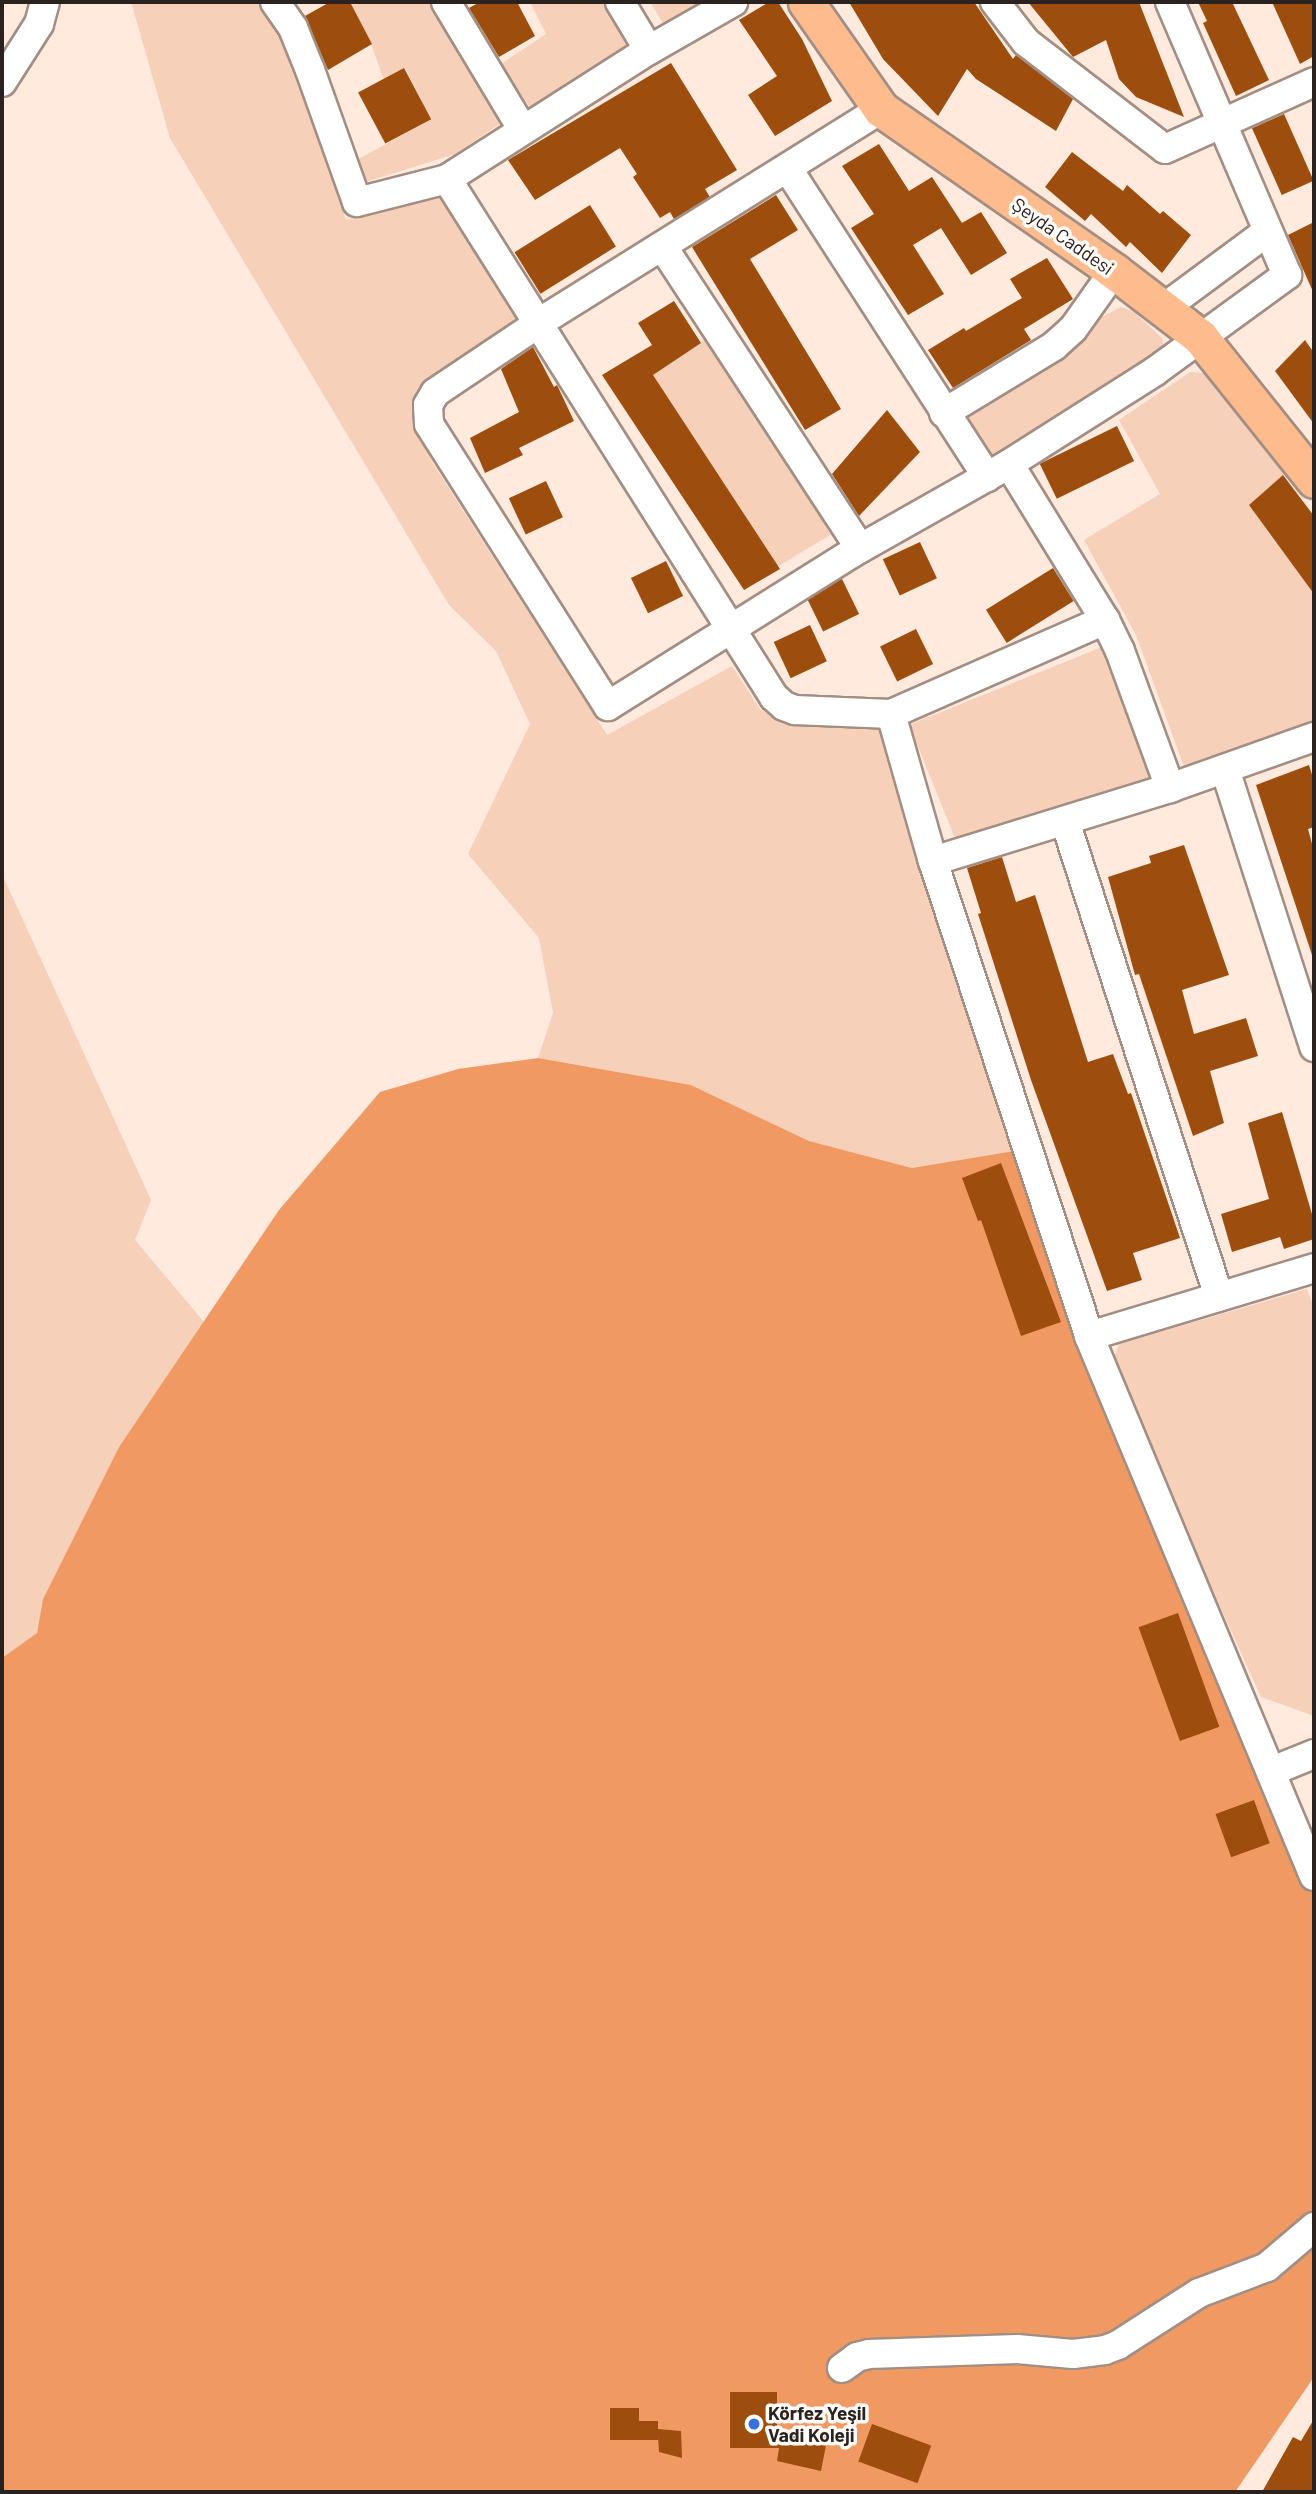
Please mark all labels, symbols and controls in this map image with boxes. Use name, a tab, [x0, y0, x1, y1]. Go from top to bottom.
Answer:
street label: Şeyda Caddesi	[1008, 193, 1118, 279]
place label: Körfez Yeşil Vadi Koleji	[768, 2402, 866, 2446]
marker: Körfez Yeşil Vadi Koleji	[746, 2416, 762, 2432]

